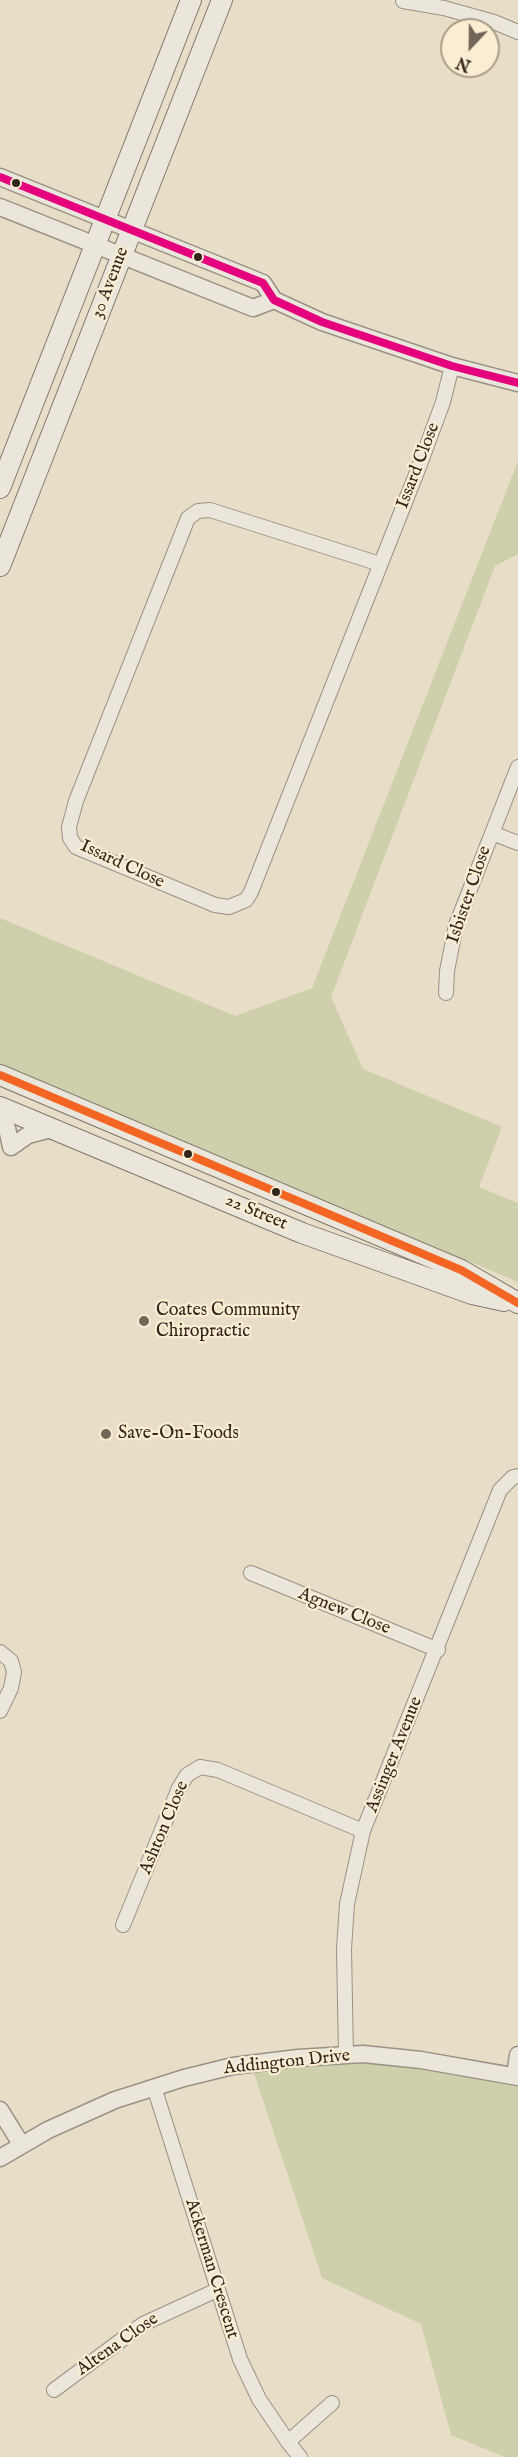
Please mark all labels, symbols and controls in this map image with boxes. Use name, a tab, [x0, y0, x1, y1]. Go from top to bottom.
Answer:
north arrow	[440, 18, 500, 78]
text: N	[454, 51, 474, 75]
unlabelled marker	[10, 177, 22, 189]
street label: 30 Avenue	[88, 244, 134, 322]
unlabelled marker	[192, 251, 204, 263]
street label: Issard Close	[393, 420, 445, 512]
street label: Issard Close	[77, 836, 167, 894]
street label: Isbister Close	[443, 843, 497, 947]
unlabelled marker	[182, 1148, 194, 1160]
unlabelled marker	[270, 1186, 282, 1198]
street label: 22 Street	[222, 1190, 290, 1236]
place label: Coates Community Chiropractic	[156, 1300, 300, 1342]
marker: Coates Community Chiropractic	[137, 1314, 151, 1328]
place label: Save-On-Foods	[118, 1423, 239, 1445]
marker: Save-On-Foods	[99, 1427, 113, 1441]
street label: Agnew Close	[295, 1584, 393, 1640]
street label: Assinger Avenue	[362, 1694, 428, 1816]
street label: Ashton Close	[136, 1778, 194, 1878]
street label: Addington Drive	[223, 2046, 351, 2080]
street label: Ackerman Crescent	[179, 2196, 243, 2342]
street label: Altena Close	[73, 2309, 163, 2381]

